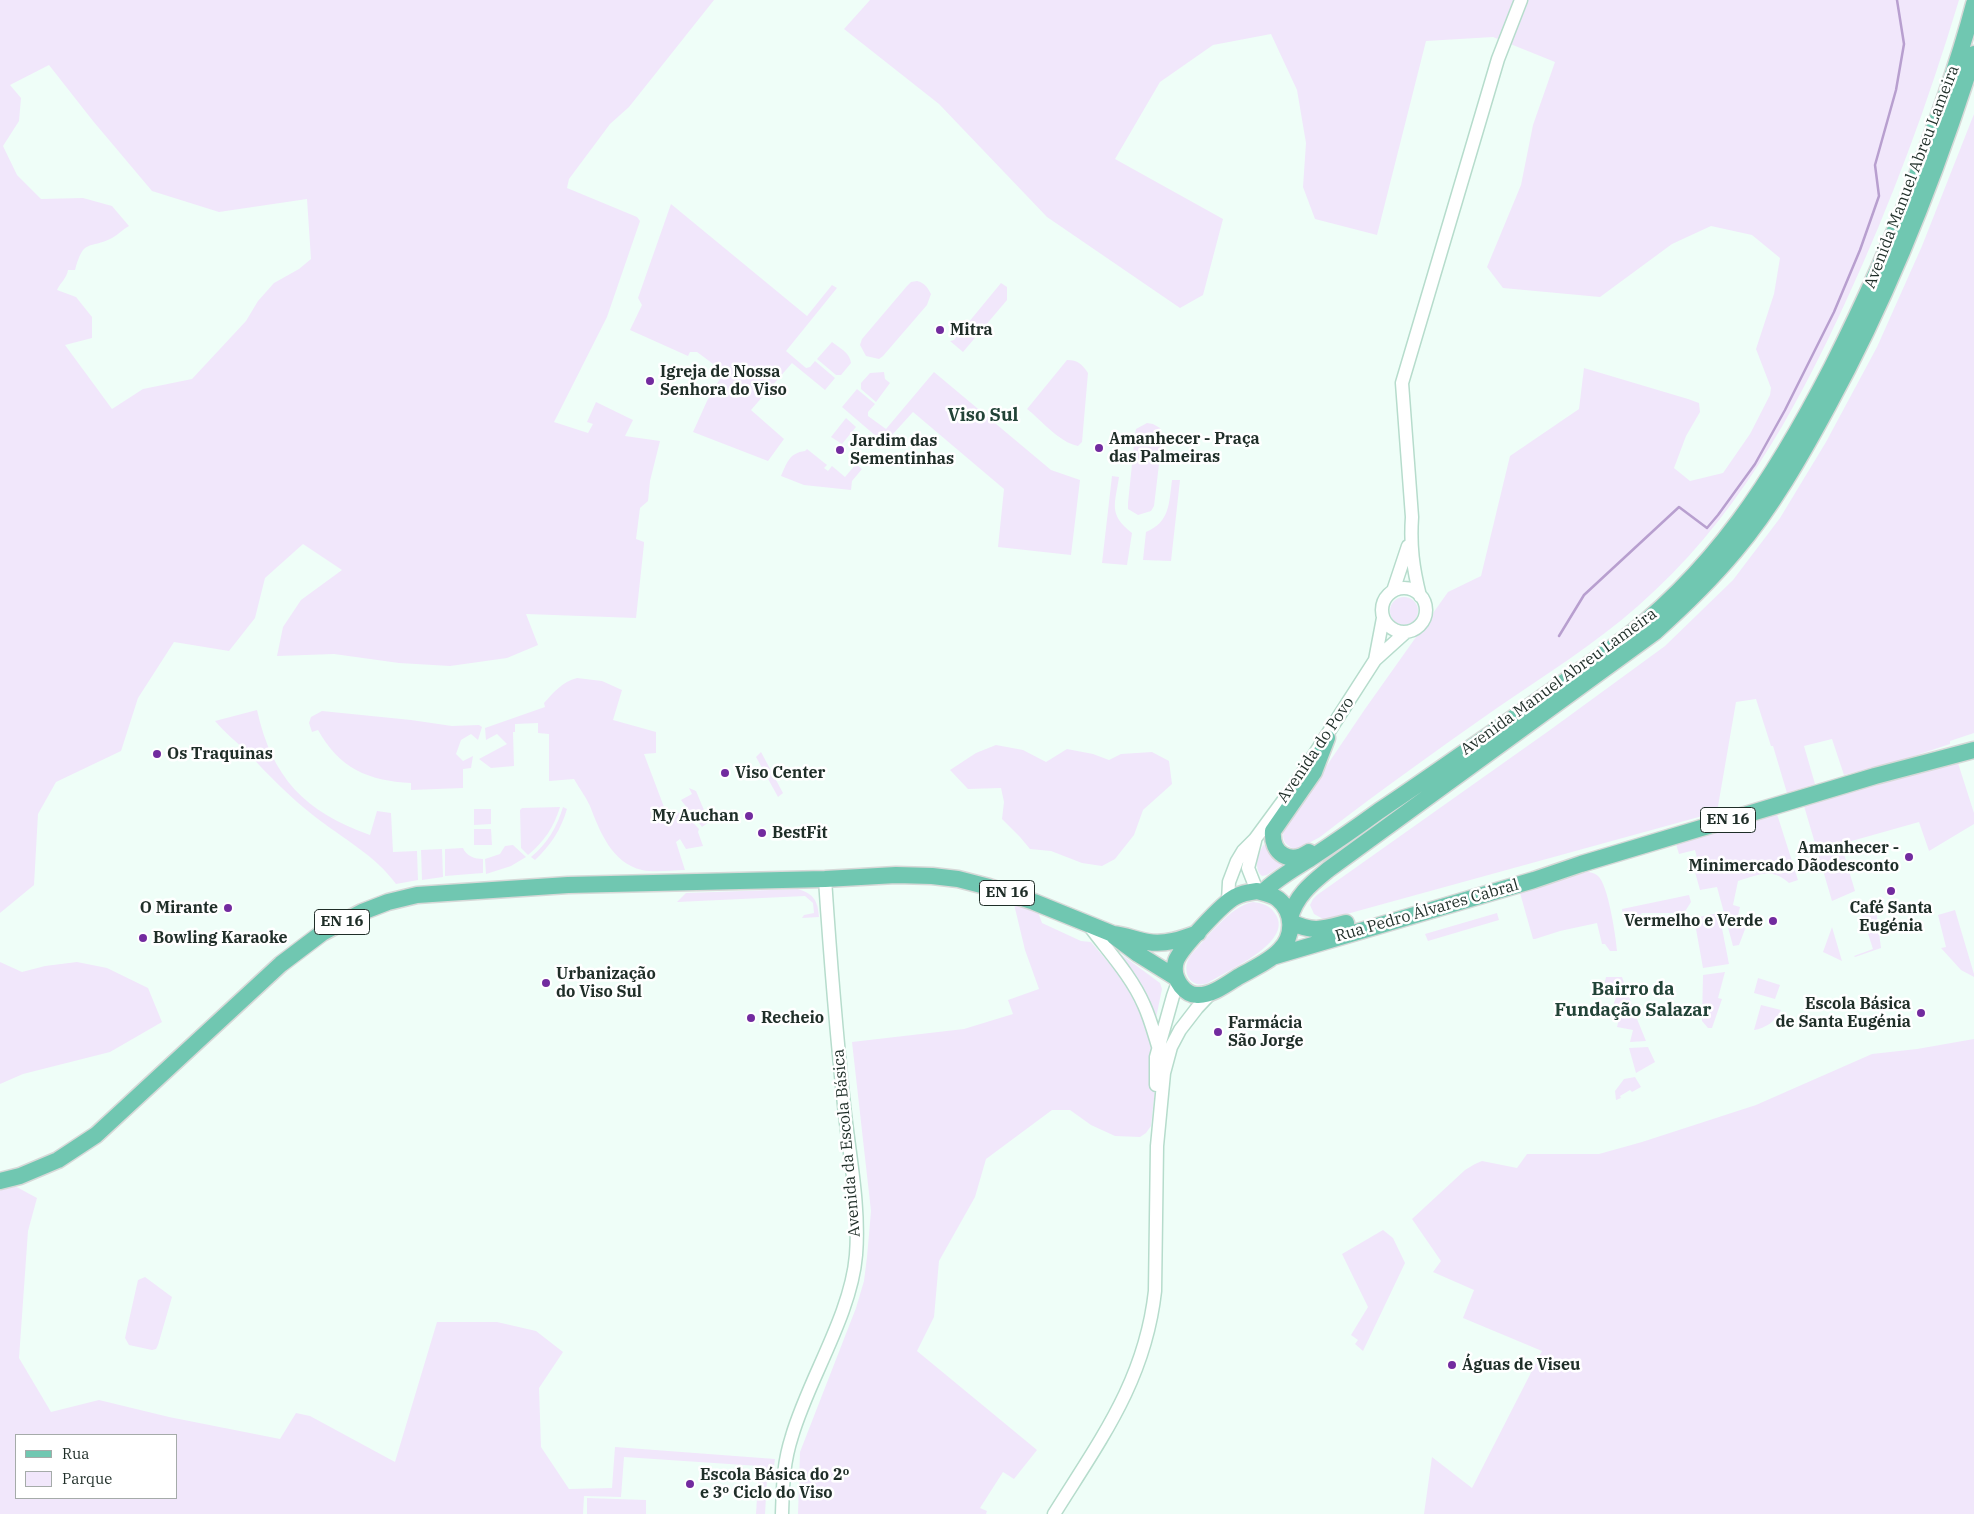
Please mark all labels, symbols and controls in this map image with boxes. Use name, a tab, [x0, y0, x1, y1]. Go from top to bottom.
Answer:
street label: Avenida Manuel Abreu Lameira	[1860, 63, 1964, 291]
place label: Mitra	[950, 320, 993, 340]
marker: Mitra	[934, 324, 946, 336]
place label: Igreja de Nossa Senhora do Viso	[660, 362, 787, 400]
marker: Igreja de Nossa Senhora do Viso	[644, 375, 656, 387]
district label: Viso Sul	[948, 405, 1018, 427]
place label: Amanhecer - Praça das Palmeiras	[1109, 429, 1260, 467]
place label: Jardim das Sementinhas	[850, 431, 954, 469]
marker: Amanhecer - Praça das Palmeiras	[1093, 442, 1105, 454]
marker: Jardim das Sementinhas	[834, 444, 846, 456]
street label: Avenida Manuel Abreu Lameira	[1457, 604, 1661, 760]
street label: Avenida do Povo	[1274, 693, 1358, 807]
place label: Os Traquinas	[167, 744, 273, 764]
marker: Os Traquinas	[151, 748, 163, 760]
place label: Viso Center	[735, 763, 825, 783]
marker: Viso Center	[719, 767, 731, 779]
place label: My Auchan	[652, 806, 739, 826]
road number: EN 16	[1700, 808, 1756, 832]
marker: My Auchan	[743, 810, 755, 822]
place label: BestFit	[772, 823, 827, 843]
marker: BestFit	[756, 827, 768, 839]
place label: Amanhecer - Minimercado Dãodesconto	[1688, 838, 1899, 876]
marker: Amanhecer - Minimercado Dãodesconto	[1903, 851, 1915, 863]
street label: Rua Pedro Álvares Cabral	[1333, 876, 1521, 946]
road number: EN 16	[980, 880, 1034, 906]
marker: Café Santa Eugénia	[1885, 885, 1897, 897]
place label: O Mirante	[140, 898, 218, 918]
place label: Café Santa Eugénia	[1849, 898, 1933, 936]
marker: O Mirante	[222, 902, 234, 914]
road number: EN 16	[314, 910, 370, 934]
place label: Vermelho e Verde	[1624, 911, 1763, 931]
marker: Vermelho e Verde	[1767, 915, 1779, 927]
place label: Bowling Karaoke	[153, 928, 288, 948]
marker: Bowling Karaoke	[137, 932, 149, 944]
place label: Urbanização do Viso Sul	[556, 964, 656, 1002]
marker: Urbanização do Viso Sul	[540, 977, 552, 989]
district label: Bairro da Fundação Salazar	[1555, 979, 1711, 1022]
place label: Escola Básica de Santa Eugénia	[1776, 994, 1911, 1032]
marker: Escola Básica de Santa Eugénia	[1915, 1007, 1927, 1019]
place label: Recheio	[761, 1008, 824, 1028]
marker: Recheio	[745, 1012, 757, 1024]
place label: Farmácia São Jorge	[1228, 1013, 1303, 1051]
marker: Farmácia São Jorge	[1212, 1026, 1224, 1038]
street label: Avenida da Escola Básica	[829, 1048, 865, 1238]
place label: Águas de Viseu	[1462, 1355, 1580, 1375]
marker: Águas de Viseu	[1446, 1359, 1458, 1371]
legend	[15, 1434, 178, 1499]
text: Rua	[62, 1444, 89, 1463]
place label: Escola Básica do 2º e 3º Ciclo do Viso	[700, 1465, 849, 1503]
text: Parque	[62, 1469, 112, 1488]
marker: Escola Básica do 2º e 3º Ciclo do Viso	[684, 1478, 696, 1490]

